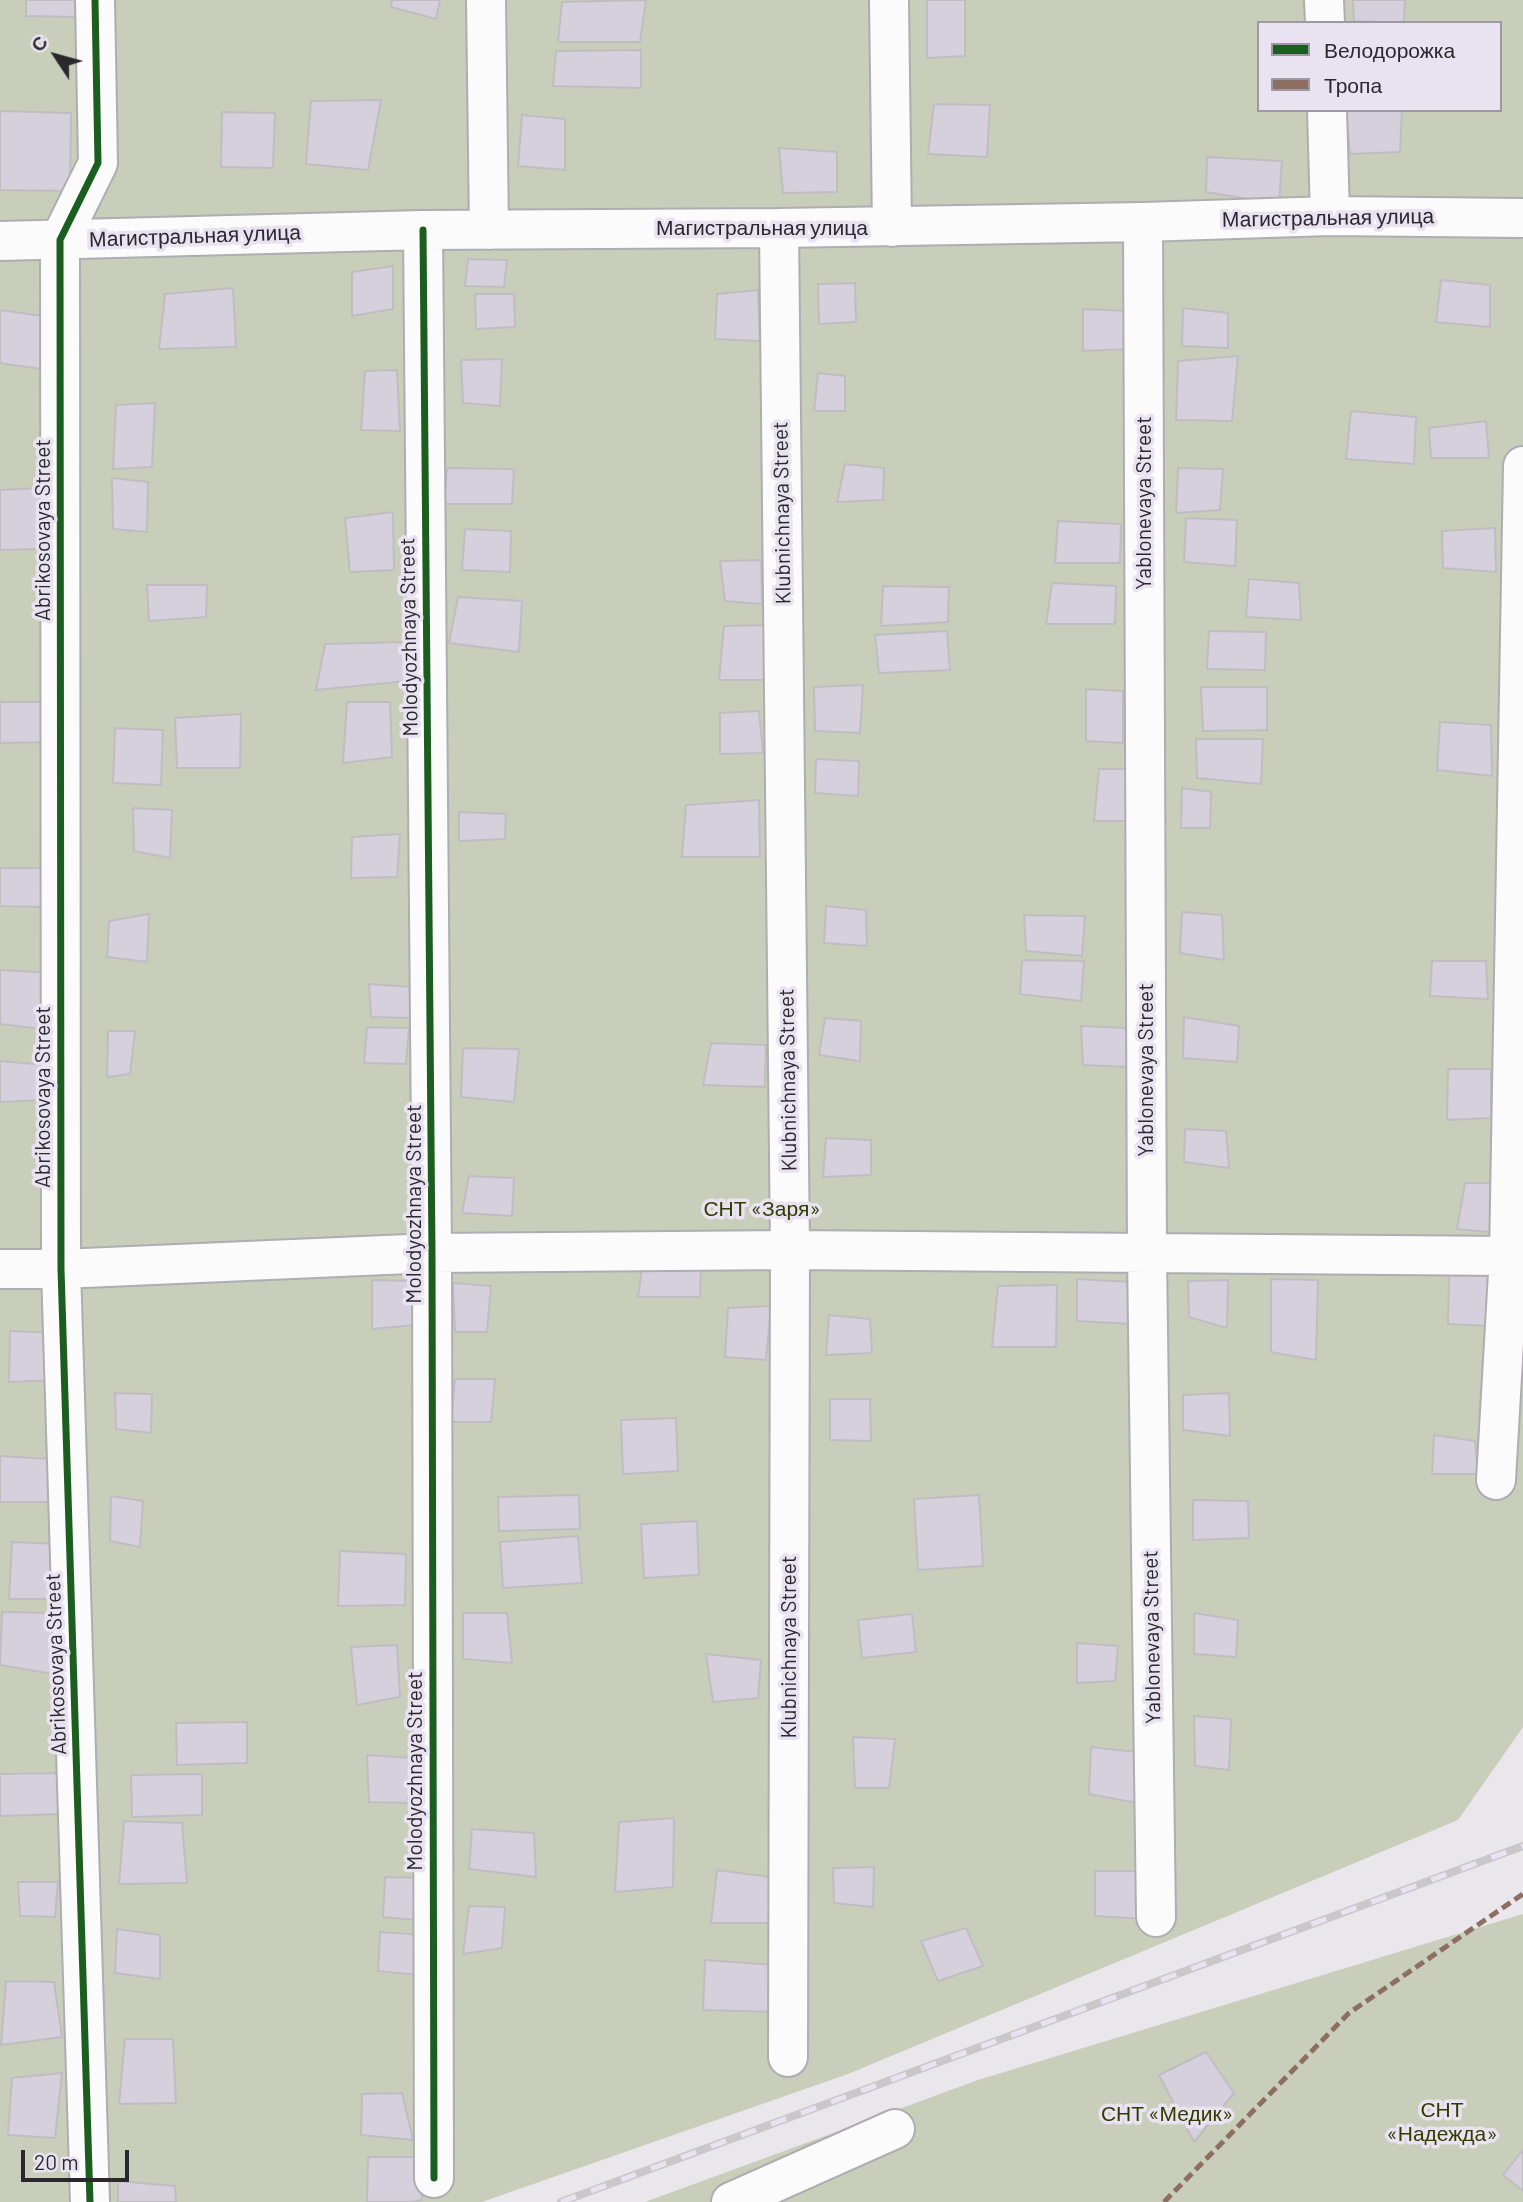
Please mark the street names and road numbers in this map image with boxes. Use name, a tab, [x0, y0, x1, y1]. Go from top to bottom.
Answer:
street label: Магистральная улица	[1222, 204, 1434, 232]
street label: Магистральная улица	[656, 215, 868, 241]
street label: Магистральная улица	[89, 220, 301, 252]
street label: Yablonevaya Street	[1131, 416, 1157, 590]
street label: Klubnichnaya Street	[768, 421, 796, 605]
street label: Abrikosovaya Street	[30, 439, 56, 621]
street label: Molodyozhnaya Street	[395, 537, 423, 737]
street label: Yablonevaya Street	[1133, 983, 1159, 1157]
street label: Klubnichnaya Street	[774, 988, 802, 1172]
street label: Abrikosovaya Street	[30, 1006, 56, 1188]
street label: Molodyozhnaya Street	[401, 1104, 427, 1304]
street label: Yablonevaya Street	[1138, 1550, 1166, 1724]
street label: Klubnichnaya Street	[776, 1556, 802, 1738]
street label: Abrikosovaya Street	[40, 1573, 72, 1755]
street label: Molodyozhnaya Street	[402, 1671, 428, 1871]

